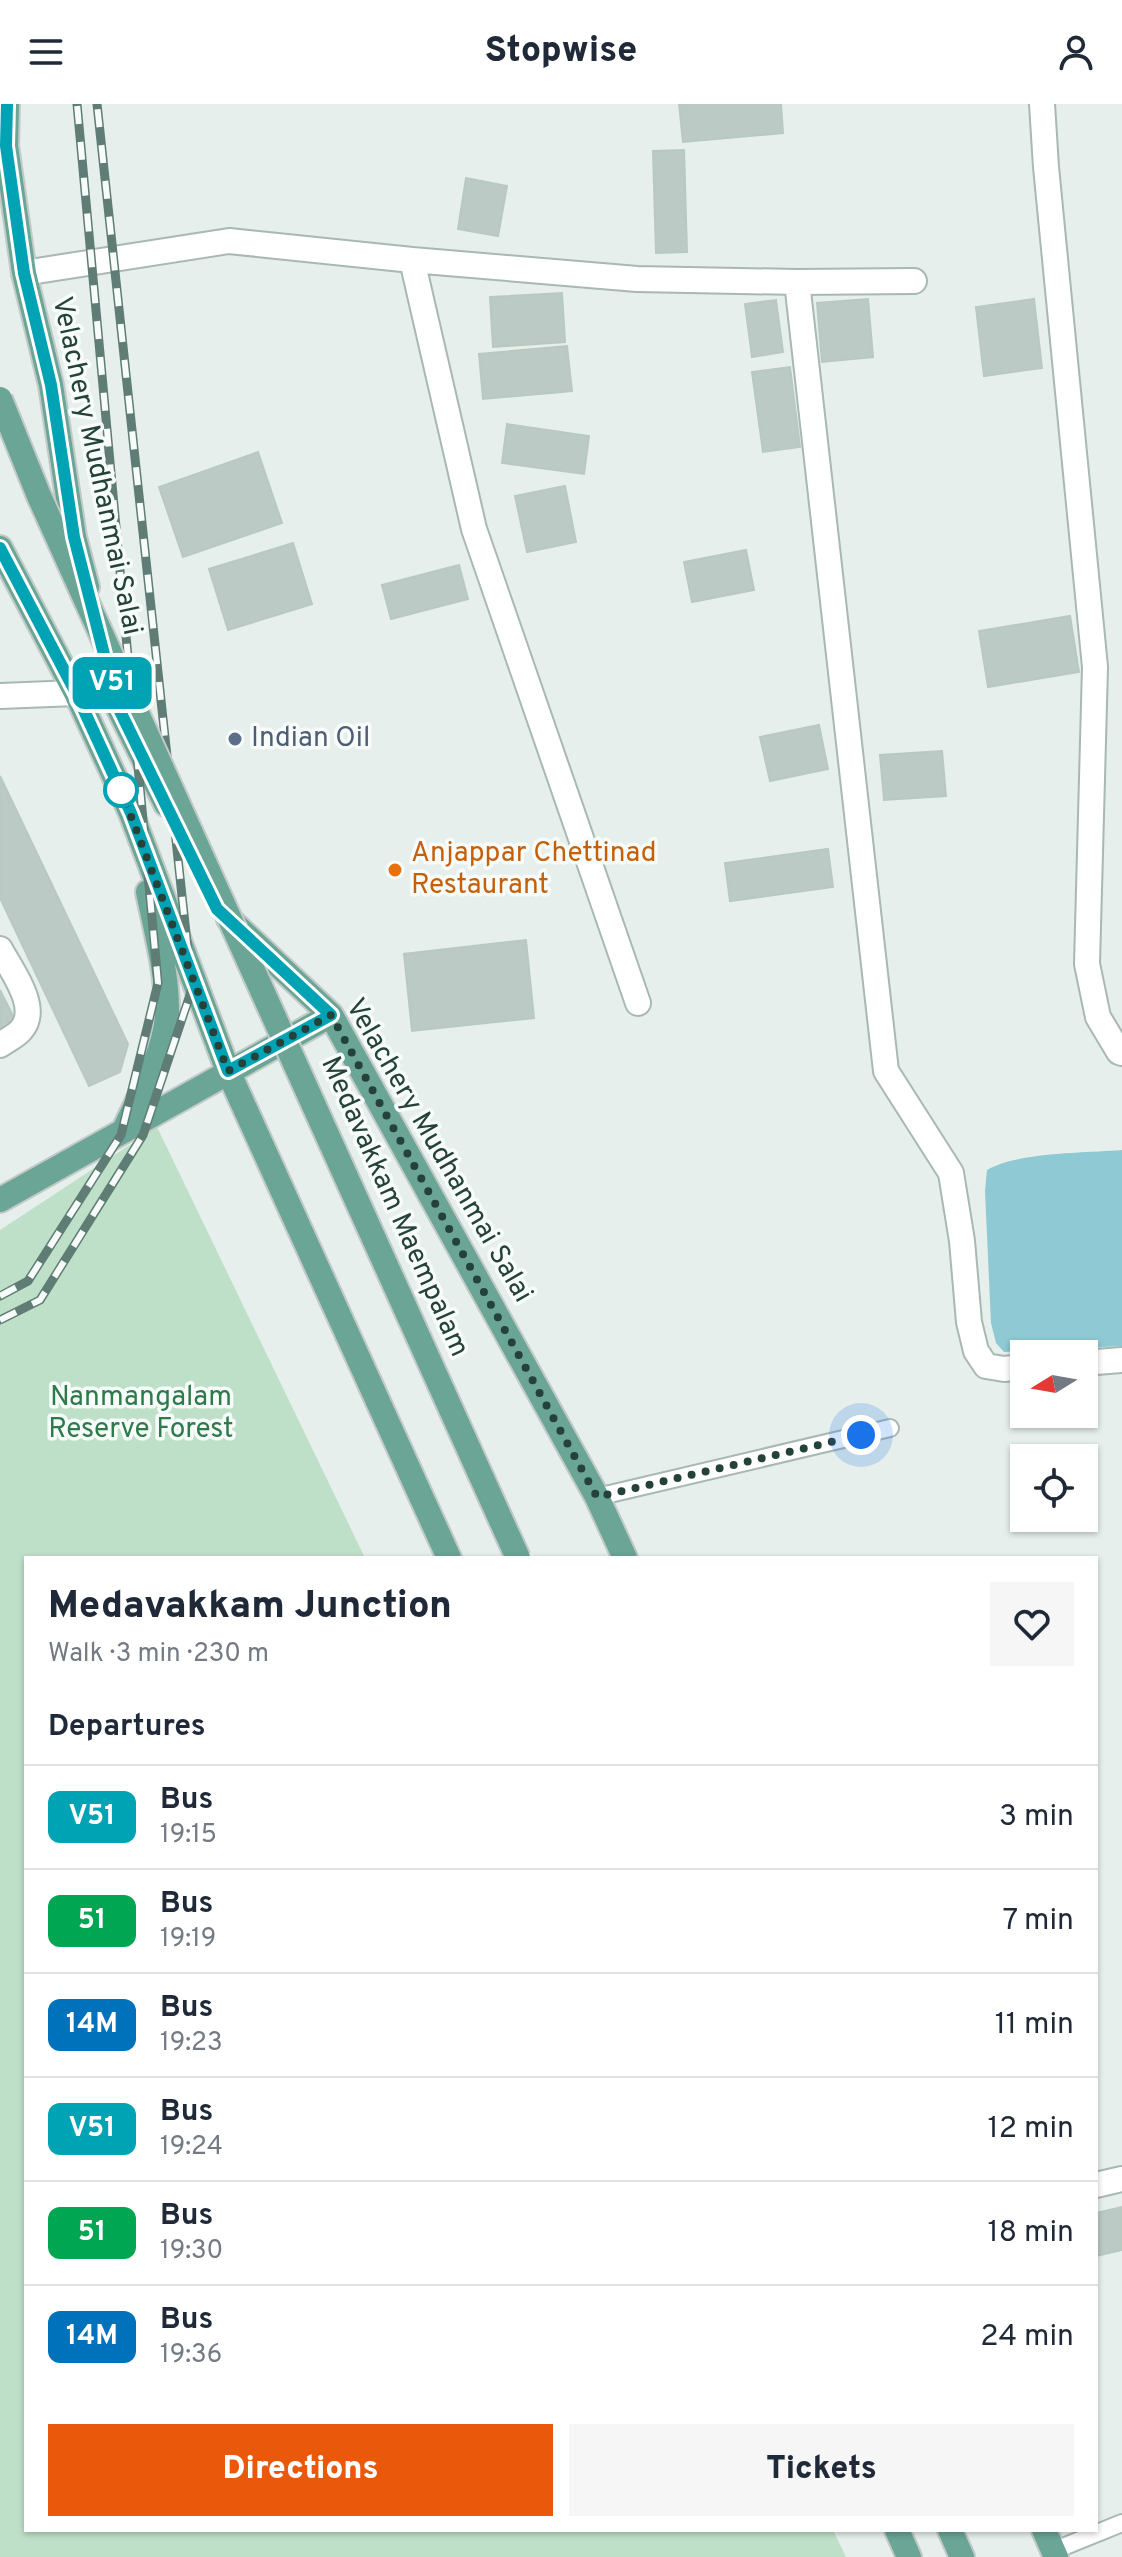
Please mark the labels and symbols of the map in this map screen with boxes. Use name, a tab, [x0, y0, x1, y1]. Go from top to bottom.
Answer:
street label: Velachery Mudhanmai Salai	[43, 293, 149, 639]
line badge: V51	[66, 657, 158, 709]
place label: Indian Oil	[251, 721, 370, 757]
marker: Indian Oil	[226, 730, 244, 748]
unlabelled marker	[104, 773, 138, 807]
place label: Anjappar Chettinad Restaurant	[411, 836, 656, 904]
marker: Anjappar Chettinad Restaurant	[386, 861, 404, 879]
street label: Velachery Mudhanmai Salai	[336, 993, 540, 1309]
street label: Medavakkam Maempalam	[311, 1051, 477, 1363]
north arrow	[1010, 1340, 1098, 1428]
park label: Nanmangalam Reserve Forest	[48, 1380, 234, 1448]
your location	[841, 1415, 881, 1455]

